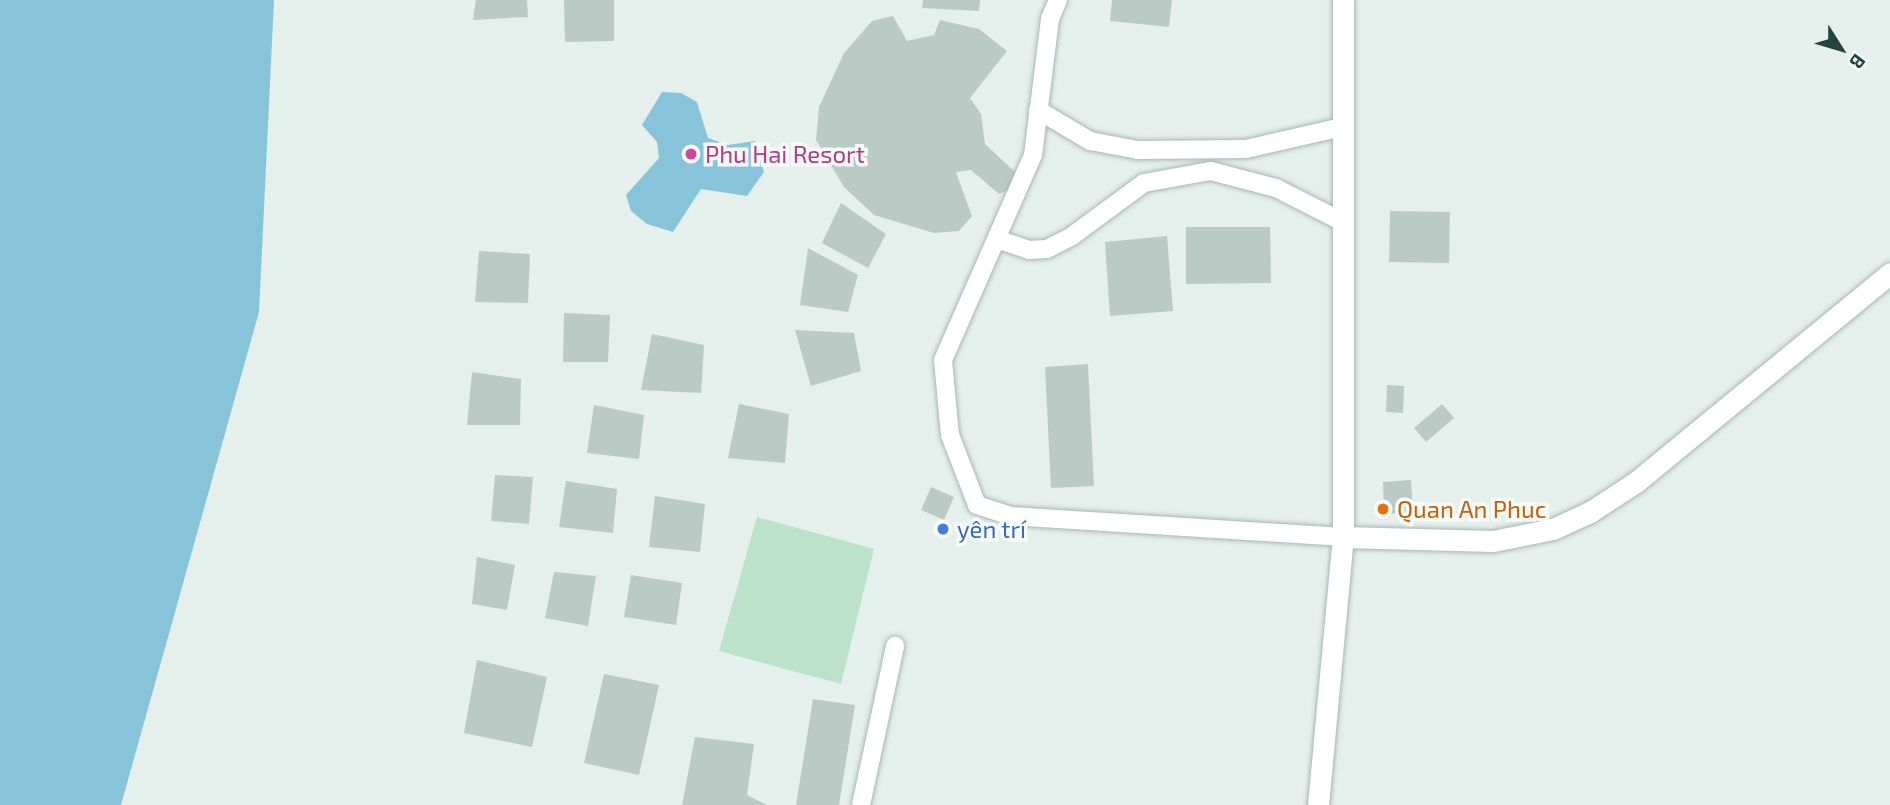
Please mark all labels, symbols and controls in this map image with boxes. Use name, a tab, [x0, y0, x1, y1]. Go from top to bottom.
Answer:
north arrow	[1806, 14, 1876, 84]
text: B	[1845, 50, 1871, 74]
place label: Phu Hai Resort	[705, 140, 865, 168]
marker: Phu Hai Resort	[683, 146, 699, 162]
place label: Quan An Phuc	[1397, 495, 1547, 523]
marker: Quan An Phuc	[1375, 501, 1391, 517]
place label: yên trí	[957, 515, 1026, 543]
marker: yên trí	[935, 521, 951, 537]

